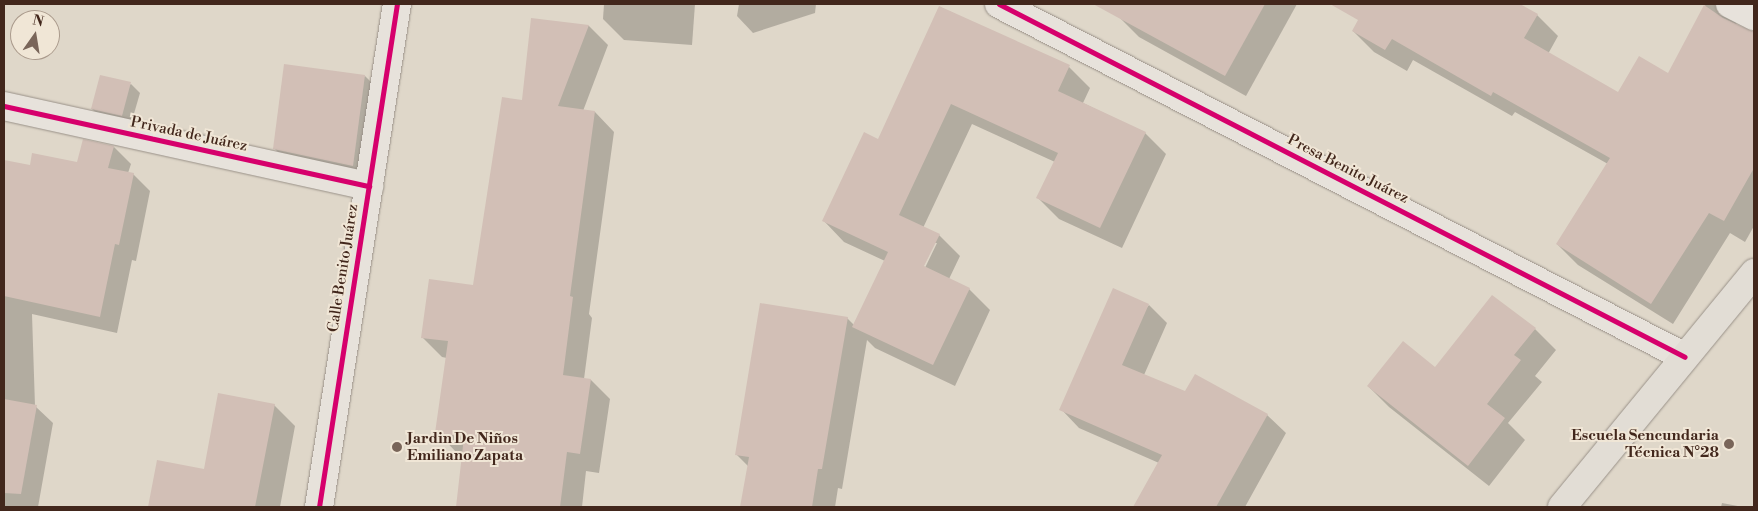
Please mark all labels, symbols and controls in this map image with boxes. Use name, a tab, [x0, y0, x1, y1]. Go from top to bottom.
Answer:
north arrow	[10, 10, 60, 60]
text: N	[31, 11, 46, 31]
street label: Privada de Juárez	[129, 113, 249, 155]
street label: Presa Benito Juárez	[1284, 131, 1412, 207]
street label: Calle Benito Juárez	[324, 203, 362, 333]
place label: Escuela Sencundaria Técnica N°28	[1571, 426, 1719, 461]
place label: Jardin De Niños Emiliano Zapata	[407, 429, 523, 464]
marker: Escuela Sencundaria Técnica N°28	[1723, 438, 1735, 450]
marker: Jardin De Niños Emiliano Zapata	[391, 441, 403, 453]

